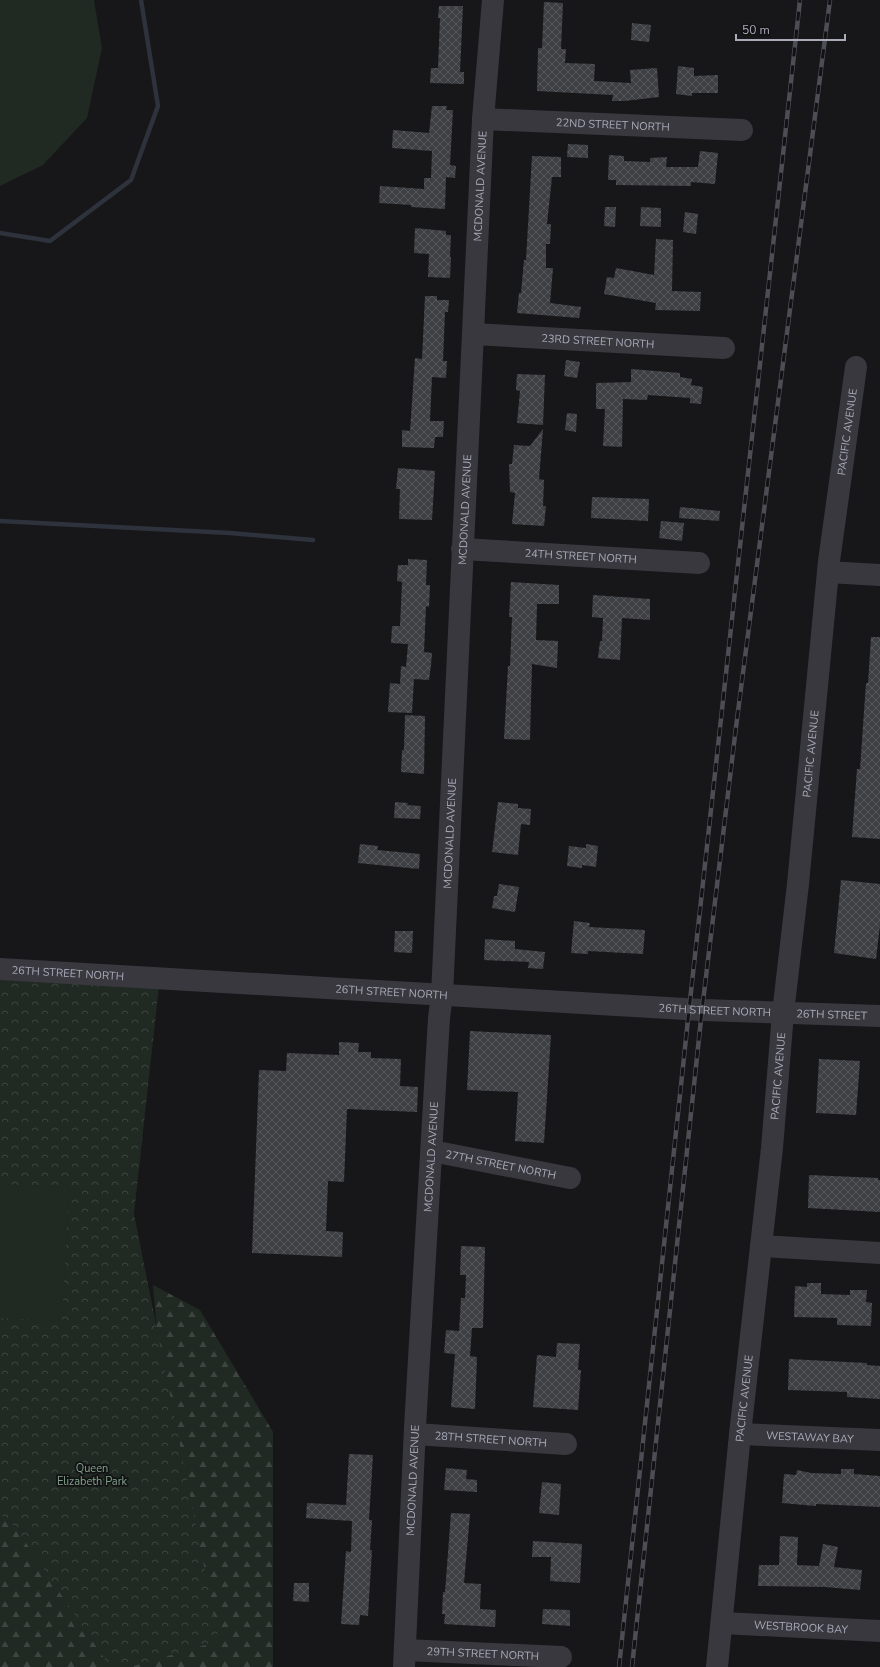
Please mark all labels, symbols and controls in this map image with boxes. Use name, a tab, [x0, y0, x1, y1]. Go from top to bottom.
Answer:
scale bar	[736, 16, 845, 42]
text: 50 m	[742, 22, 770, 38]
street label: 22ND STREET NORTH	[556, 115, 670, 135]
street label: MCDONALD AVENUE	[470, 130, 490, 242]
street label: 23RD STREET NORTH	[541, 331, 655, 352]
street label: PACIFIC AVENUE	[834, 388, 861, 476]
street label: MCDONALD AVENUE	[455, 454, 475, 565]
street label: 24TH STREET NORTH	[524, 546, 637, 567]
street label: PACIFIC AVENUE	[799, 710, 823, 798]
street label: MCDONALD AVENUE	[440, 778, 460, 889]
street label: 26TH STREET NORTH	[11, 963, 124, 984]
street label: 26TH STREET NORTH	[335, 982, 448, 1003]
street label: 26TH STREET NORTH	[658, 1000, 771, 1020]
street label: 26TH STREET	[796, 1006, 868, 1024]
street label: PACIFIC AVENUE	[767, 1032, 789, 1120]
street label: MCDONALD AVENUE	[421, 1101, 442, 1212]
street label: 27TH STREET NORTH	[444, 1147, 557, 1183]
street label: PACIFIC AVENUE	[732, 1354, 757, 1443]
street label: MCDONALD AVENUE	[403, 1425, 423, 1536]
street label: 28TH STREET NORTH	[434, 1428, 547, 1451]
street label: WESTAWAY BAY	[766, 1428, 854, 1447]
park label: Queen Elizabeth Park	[57, 1461, 128, 1489]
street label: WESTBROOK BAY	[753, 1618, 849, 1637]
street label: 29TH STREET NORTH	[426, 1644, 539, 1664]

